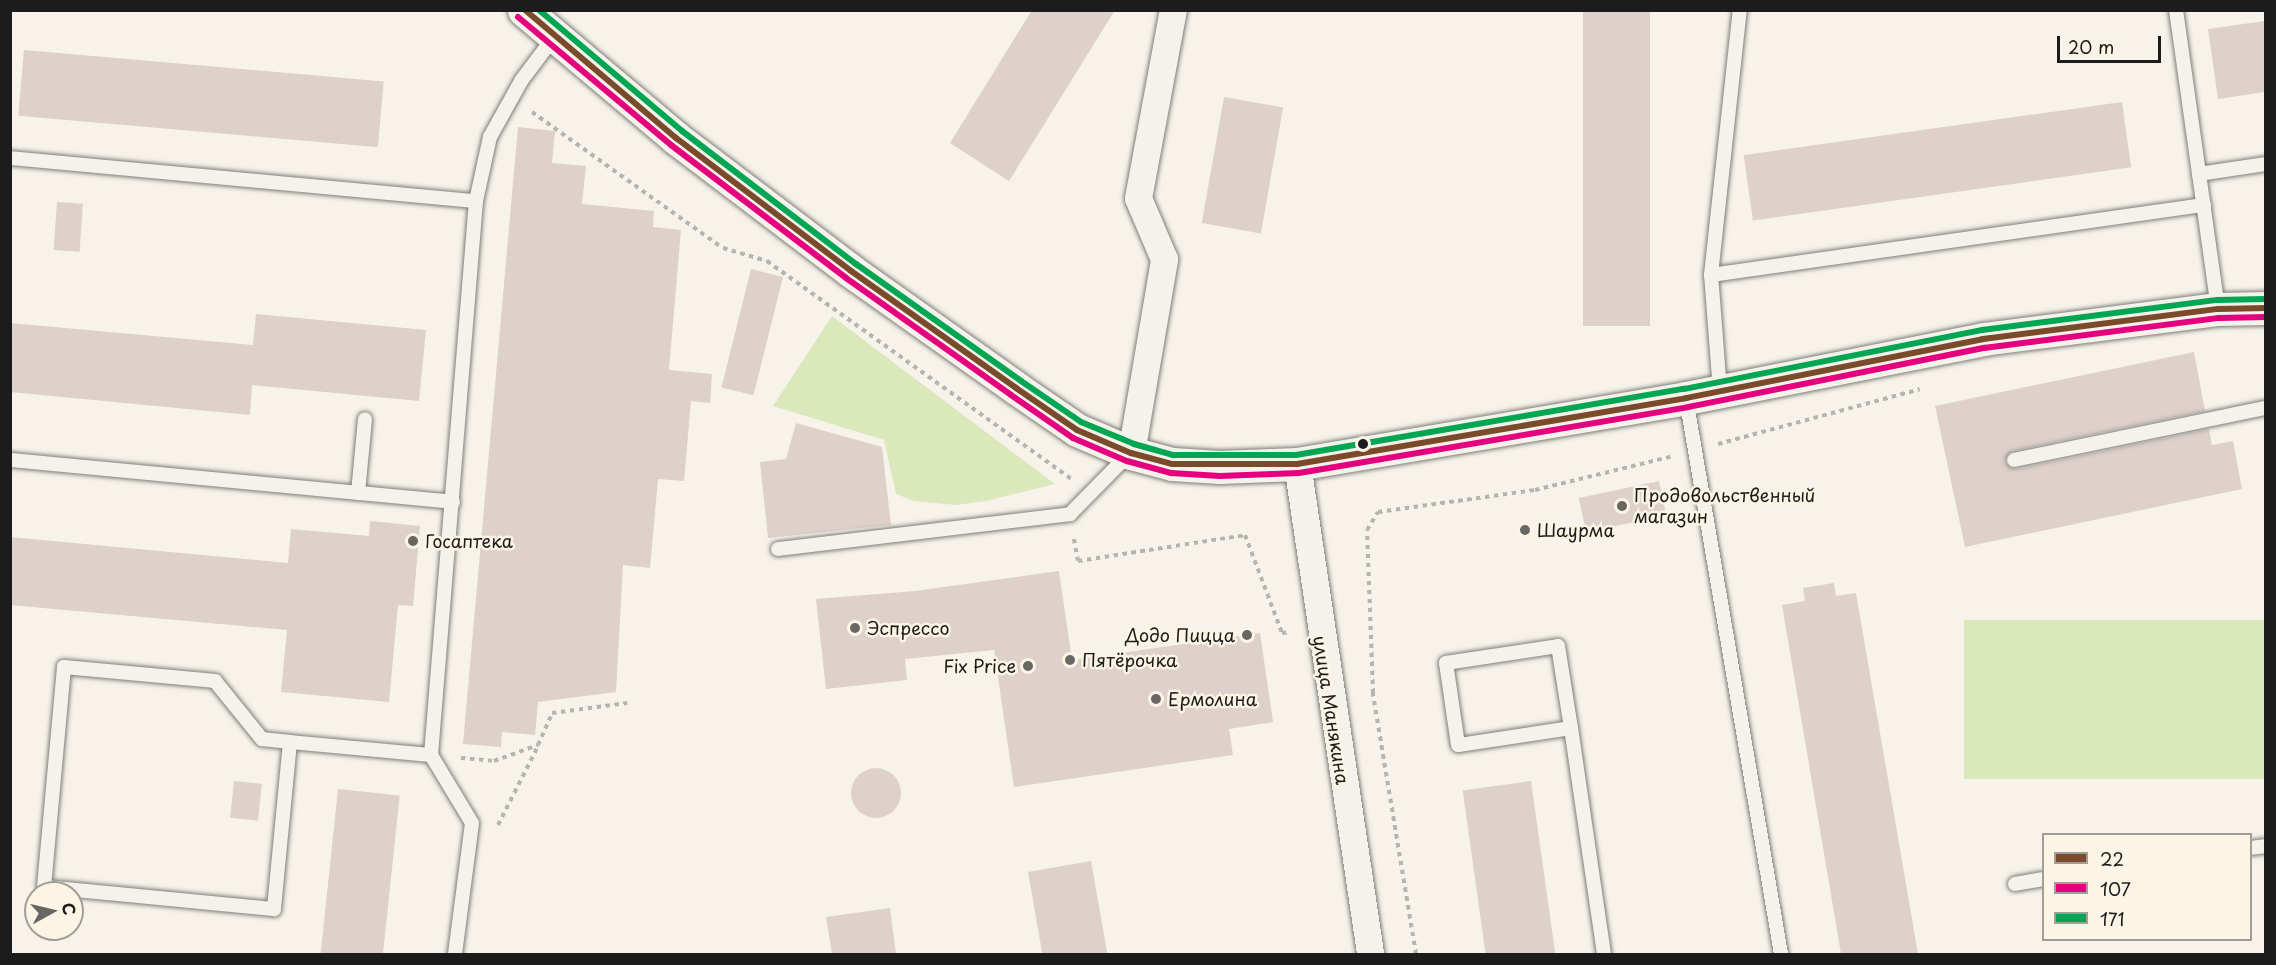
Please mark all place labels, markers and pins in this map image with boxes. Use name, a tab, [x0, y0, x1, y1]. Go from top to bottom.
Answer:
unlabelled marker	[1357, 438, 1369, 450]
place label: Продовольственный магазин	[1634, 485, 1815, 528]
marker: Продовольственный магазин	[1615, 499, 1629, 513]
place label: Шаурма	[1537, 519, 1615, 541]
marker: Шаурма	[1518, 523, 1532, 537]
place label: Госаптека	[425, 530, 513, 552]
marker: Госаптека	[406, 534, 420, 548]
place label: Эспрессо	[867, 617, 950, 639]
marker: Эспрессо	[848, 621, 862, 635]
place label: Додо Пицца	[1125, 624, 1235, 646]
marker: Додо Пицца	[1240, 628, 1254, 642]
place label: Пятёрочка	[1082, 649, 1177, 671]
marker: Пятёрочка	[1063, 653, 1077, 667]
place label: Fix Price	[943, 655, 1016, 677]
marker: Fix Price	[1021, 659, 1035, 673]
place label: Ермолина	[1168, 688, 1257, 710]
marker: Ермолина	[1149, 692, 1163, 706]

